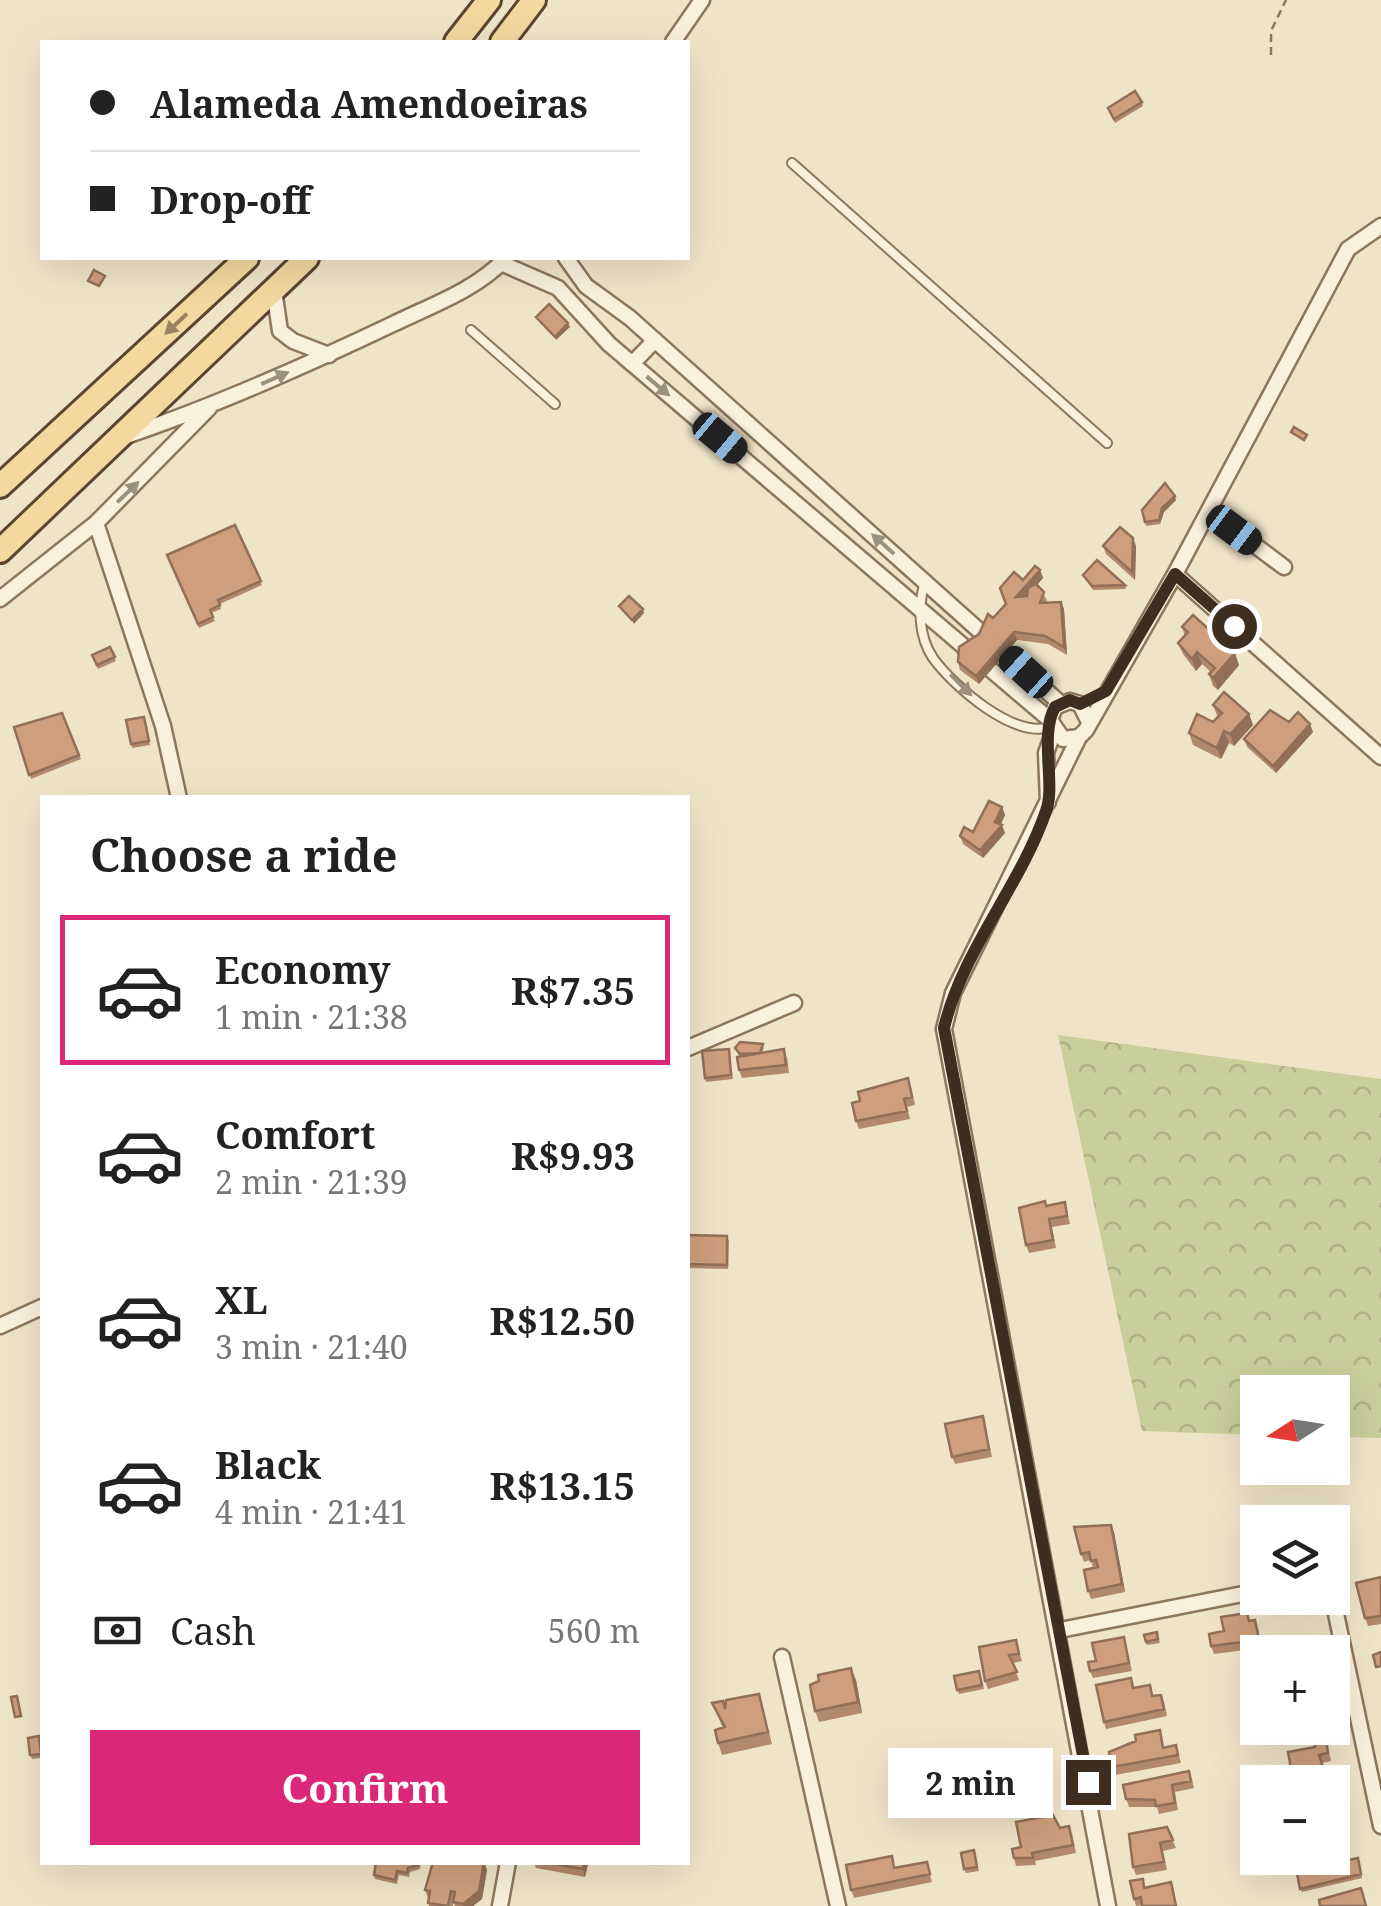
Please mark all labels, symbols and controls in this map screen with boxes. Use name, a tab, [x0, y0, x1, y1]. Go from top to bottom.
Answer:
text: Alameda Amendoeiras	[150, 77, 588, 129]
text: Drop-off	[150, 173, 311, 225]
one-way arrow	[164, 312, 188, 335]
one-way arrow	[260, 370, 290, 386]
one-way arrow	[646, 374, 671, 396]
car	[687, 407, 753, 469]
one-way arrow	[116, 480, 140, 504]
car	[1201, 500, 1267, 560]
one-way arrow	[871, 534, 896, 556]
route start	[1212, 604, 1257, 649]
car	[994, 641, 1058, 703]
one-way arrow	[948, 673, 972, 697]
text: Choose a ride	[90, 824, 398, 885]
text: Economy	[215, 943, 391, 995]
icon: car	[95, 945, 185, 1035]
text: R$7.35	[511, 964, 635, 1016]
text: 1 min · 21:38	[215, 995, 408, 1038]
text: Comfort	[215, 1108, 375, 1160]
icon: car	[95, 1110, 185, 1200]
text: R$9.93	[511, 1129, 635, 1181]
text: 2 min · 21:39	[215, 1160, 408, 1203]
text: XL	[215, 1273, 268, 1325]
icon: car	[95, 1275, 185, 1365]
text: R$12.50	[489, 1294, 635, 1346]
text: 3 min · 21:40	[215, 1325, 408, 1368]
north arrow	[1240, 1375, 1350, 1485]
map controls	[1240, 1375, 1350, 1875]
text: Black	[215, 1438, 321, 1490]
icon: car	[95, 1440, 185, 1530]
text: R$13.15	[489, 1459, 635, 1511]
text: 4 min · 21:41	[215, 1490, 408, 1533]
button: layers	[1240, 1505, 1350, 1615]
icon: cash	[90, 1603, 145, 1658]
text: Cash	[170, 1604, 256, 1656]
text: 560 m	[548, 1609, 640, 1652]
button: +	[1240, 1635, 1350, 1745]
button: Confirm	[90, 1730, 640, 1845]
callout: 2 min	[888, 1747, 1053, 1817]
route end	[1066, 1760, 1111, 1805]
text: 2 min	[925, 1761, 1016, 1804]
button: −	[1240, 1765, 1350, 1875]

